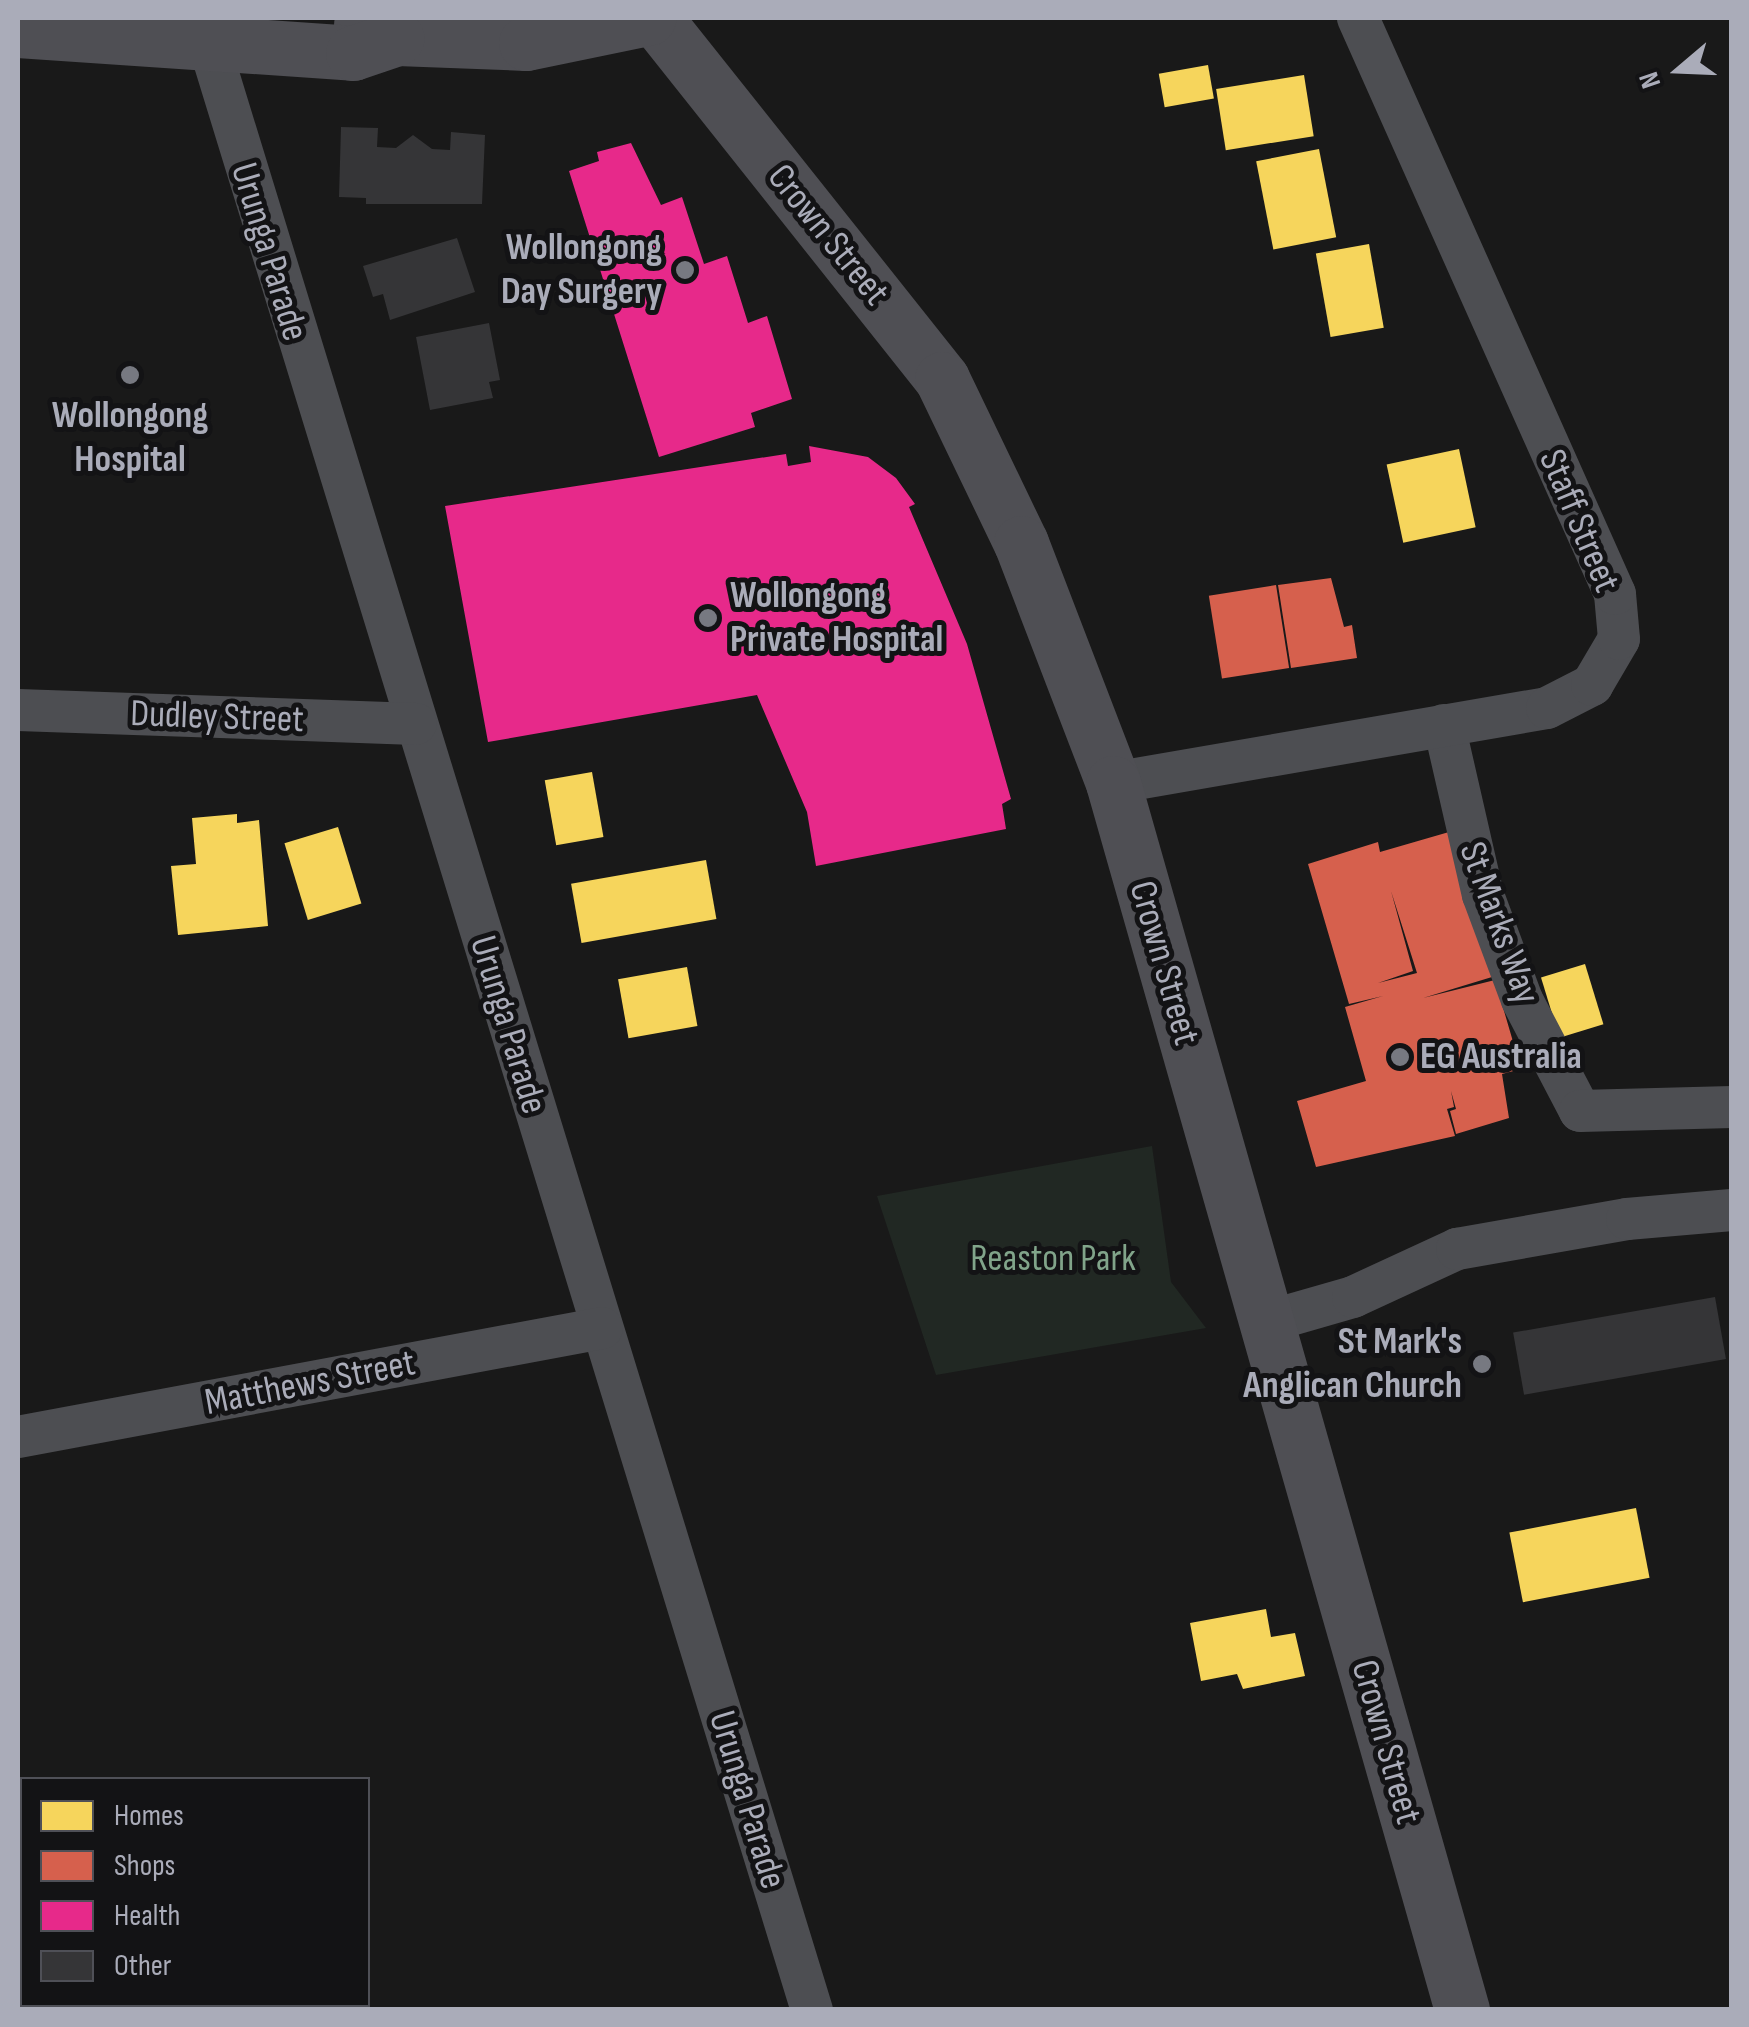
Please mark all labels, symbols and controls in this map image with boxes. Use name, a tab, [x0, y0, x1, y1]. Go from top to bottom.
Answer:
north arrow	[1629, 20, 1729, 120]
text: N	[1632, 67, 1668, 92]
street label: Crown Street	[757, 155, 899, 315]
street label: Urunga Parade	[220, 158, 318, 346]
place label: Wollongong Day Surgery	[501, 225, 662, 314]
marker: Wollongong Day Surgery	[672, 257, 698, 283]
marker: Wollongong Hospital	[117, 362, 143, 388]
place label: Wollongong Hospital	[52, 393, 208, 482]
street label: Staff Street	[1529, 443, 1629, 599]
place label: Wollongong Private Hospital	[730, 573, 943, 662]
marker: Wollongong Private Hospital	[695, 605, 721, 631]
street label: Dudley Street	[130, 691, 304, 743]
street label: St Marks Way	[1449, 836, 1549, 1010]
street label: Crown Street	[1119, 876, 1209, 1050]
street label: Urunga Parade	[459, 931, 557, 1119]
place label: EG Australia	[1420, 1034, 1582, 1080]
marker: EG Australia	[1389, 1046, 1411, 1068]
park label: Reaston Park	[970, 1236, 1136, 1282]
place label: St Mark's Anglican Church	[1243, 1319, 1462, 1408]
street label: Matthews Street	[201, 1340, 419, 1426]
marker: St Mark's Anglican Church	[1471, 1353, 1493, 1375]
street label: Crown Street	[1341, 1655, 1431, 1829]
street label: Urunga Parade	[698, 1706, 796, 1894]
legend	[20, 1777, 370, 2007]
text: Homes	[114, 1798, 184, 1834]
text: Shops	[114, 1848, 175, 1884]
text: Health	[114, 1898, 180, 1934]
text: Other	[114, 1948, 171, 1984]

